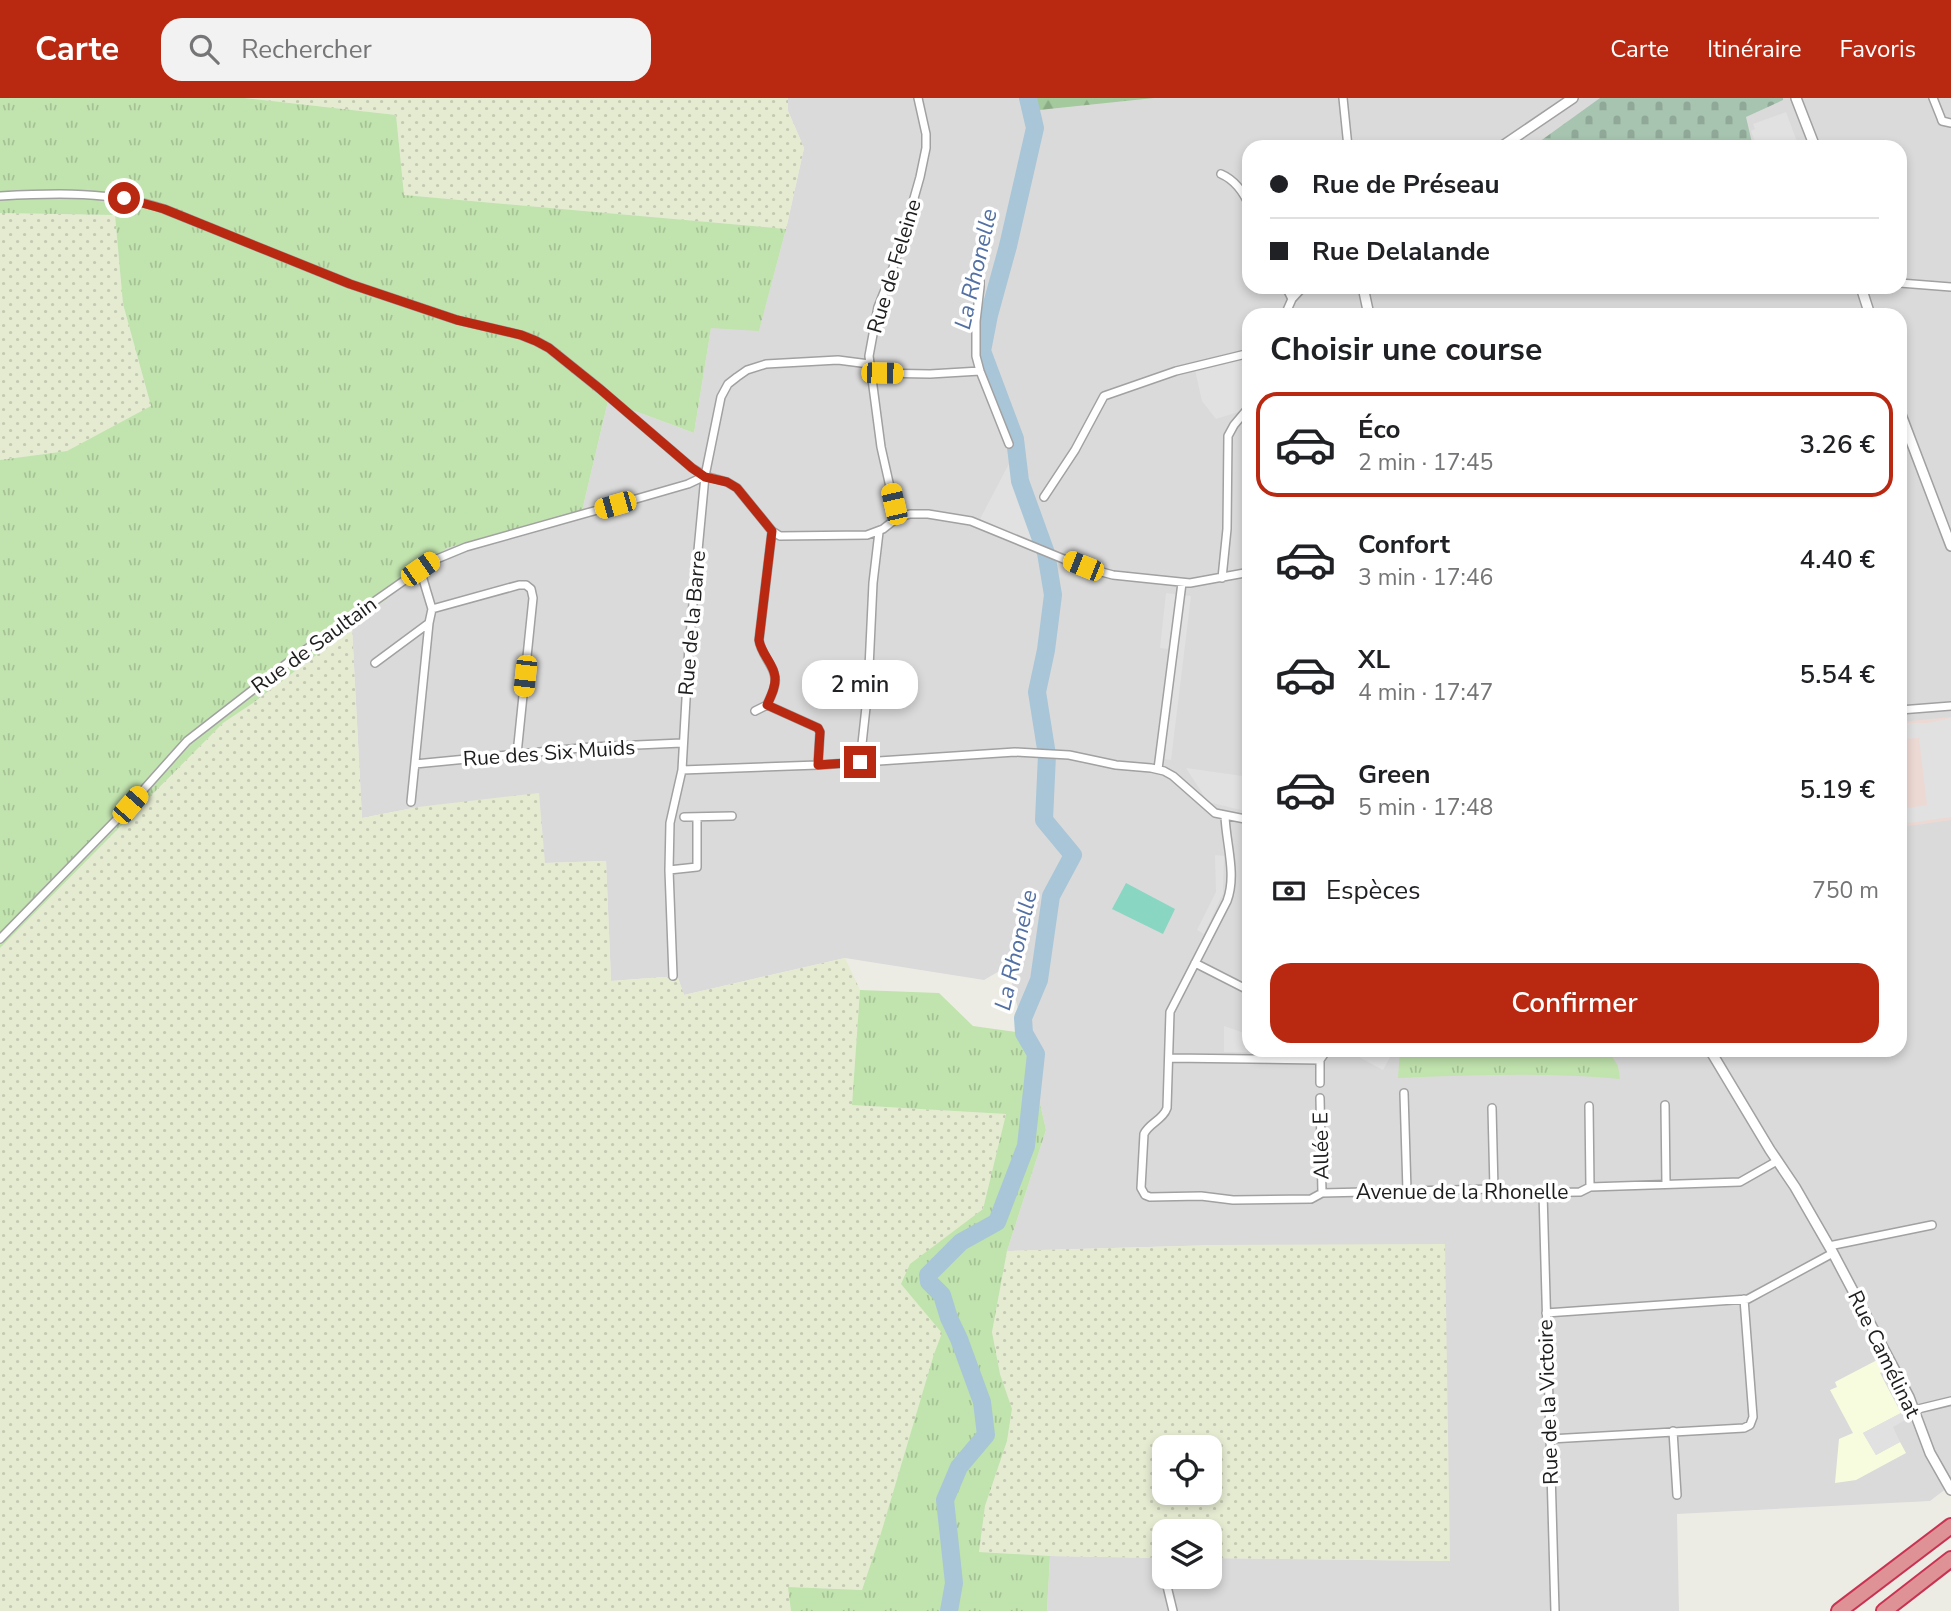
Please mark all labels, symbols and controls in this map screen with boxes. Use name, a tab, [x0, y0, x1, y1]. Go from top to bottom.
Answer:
search box	[161, 18, 651, 81]
text: Carte	[35, 27, 119, 72]
icon: search	[185, 30, 223, 68]
text: Rechercher	[241, 32, 372, 67]
text: Carte	[1610, 33, 1669, 65]
text: Itinéraire	[1707, 33, 1801, 65]
text: Favoris	[1839, 33, 1916, 65]
text: Rue de Préseau	[1312, 167, 1500, 202]
route start	[108, 182, 140, 214]
street label: Rue de Feleine	[860, 196, 928, 336]
water label: La Rhonelle	[947, 206, 1005, 332]
text: Rue Delalande	[1312, 234, 1490, 269]
text: Choisir une course	[1270, 328, 1542, 371]
car	[861, 362, 904, 384]
text: Éco	[1358, 412, 1400, 447]
icon: car	[1274, 413, 1337, 476]
text: 3.26 €	[1800, 427, 1875, 462]
text: 2 min · 17:45	[1358, 447, 1493, 478]
car	[880, 481, 909, 527]
car	[592, 489, 639, 521]
text: Confort	[1358, 527, 1450, 562]
icon: car	[1274, 528, 1337, 591]
text: 4.40 €	[1800, 542, 1875, 577]
car	[397, 548, 444, 590]
car	[1060, 548, 1107, 584]
street label: Rue de la Barre	[672, 549, 712, 697]
text: 3 min · 17:46	[1358, 562, 1493, 593]
street label: Rue de Saultain	[246, 590, 382, 700]
text: XL	[1358, 642, 1390, 677]
icon: car	[1274, 643, 1337, 706]
car	[513, 654, 538, 698]
text: 5.54 €	[1800, 657, 1875, 692]
callout: 2 min	[802, 660, 918, 710]
text: 2 min	[831, 669, 889, 700]
text: 4 min · 17:47	[1358, 677, 1493, 708]
street label: Rue des Six Muids	[462, 733, 636, 773]
route end	[844, 746, 876, 778]
text: Green	[1358, 757, 1431, 792]
icon: car	[1274, 758, 1337, 821]
text: 5.19 €	[1800, 772, 1875, 807]
car	[109, 782, 152, 828]
text: 5 min · 17:48	[1358, 792, 1493, 823]
icon: cash	[1270, 872, 1308, 910]
text: Espèces	[1326, 873, 1421, 908]
text: 750 m	[1812, 875, 1879, 906]
water label: La Rhonelle	[987, 887, 1045, 1013]
button: Confirmer	[1270, 963, 1879, 1043]
street label: Allée E	[1306, 1112, 1336, 1180]
street label: Avenue de la Rhonelle	[1356, 1178, 1568, 1206]
street label: Rue Camélinat	[1841, 1286, 1927, 1423]
street label: Rue de la Victoire	[1531, 1319, 1565, 1485]
map controls	[1152, 1435, 1222, 1589]
button: locate	[1152, 1435, 1222, 1505]
button: layers	[1152, 1519, 1222, 1589]

